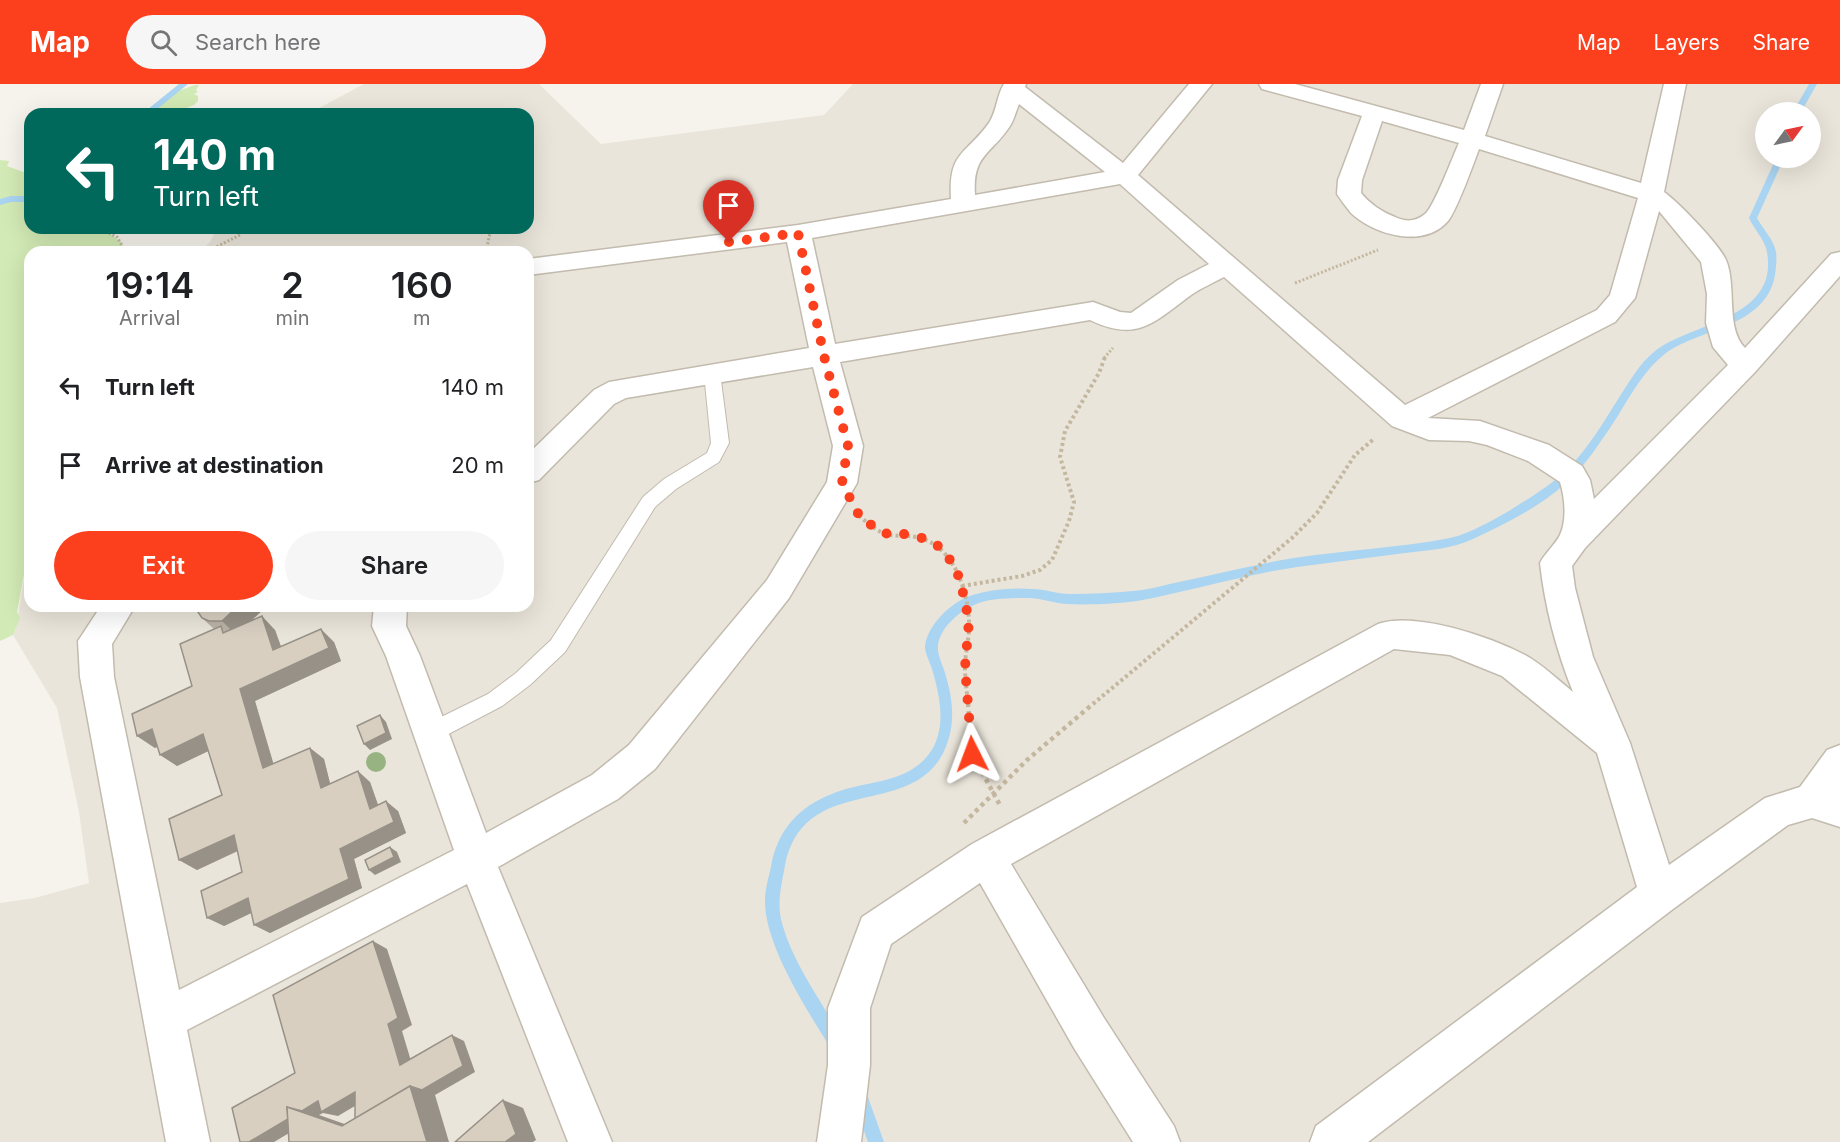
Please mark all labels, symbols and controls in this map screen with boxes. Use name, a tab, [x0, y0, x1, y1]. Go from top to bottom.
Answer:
search box	[126, 15, 546, 69]
text: Map	[30, 25, 90, 59]
icon: search	[147, 26, 180, 59]
text: Search here	[195, 29, 321, 55]
text: Map	[1577, 30, 1621, 55]
text: Layers	[1654, 30, 1720, 55]
text: Share	[1753, 30, 1810, 55]
north arrow	[1755, 102, 1821, 168]
map controls	[1755, 102, 1821, 168]
text: 140 m	[153, 129, 276, 180]
icon: left	[54, 132, 132, 210]
text: Turn left	[153, 180, 259, 213]
pin	[703, 180, 754, 242]
icon: arrive	[712, 189, 745, 222]
text: 19:14	[105, 263, 194, 307]
text: 2	[281, 263, 304, 307]
text: 160	[391, 263, 453, 307]
text: Arrival	[119, 306, 180, 330]
text: min	[275, 306, 310, 330]
text: m	[413, 306, 431, 330]
icon: left	[54, 371, 87, 404]
text: Turn left	[105, 374, 195, 400]
text: 140 m	[442, 374, 504, 400]
icon: arrive	[54, 449, 87, 482]
text: Arrive at destination	[105, 452, 324, 478]
text: 20 m	[451, 452, 504, 478]
button: Exit	[54, 531, 273, 600]
button: Share	[285, 531, 504, 600]
position arrow	[940, 722, 1004, 786]

